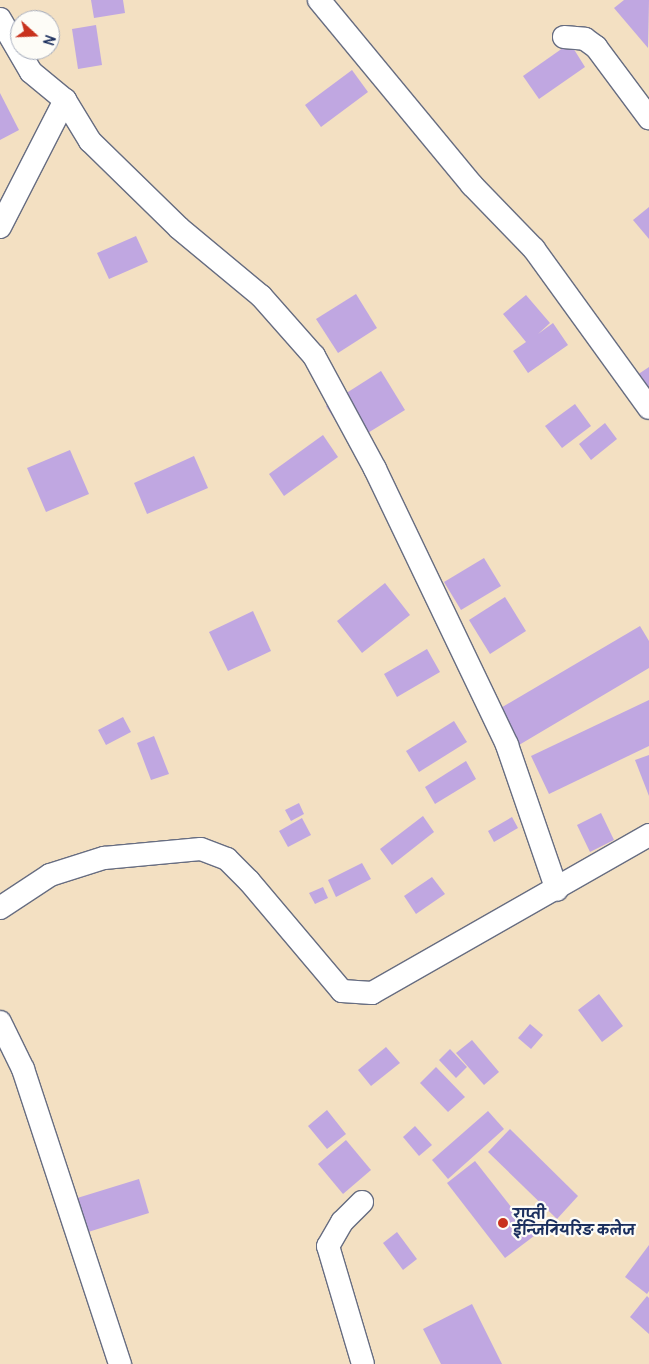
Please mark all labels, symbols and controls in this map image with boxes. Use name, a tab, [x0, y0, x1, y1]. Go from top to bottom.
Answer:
north arrow	[10, 10, 60, 60]
text: N	[39, 33, 58, 47]
place label: राप्ती ईन्जिनियरिङ कलेज	[513, 1207, 635, 1240]
marker: राप्ती ईन्जिनियरिङ कलेज	[497, 1217, 509, 1229]

